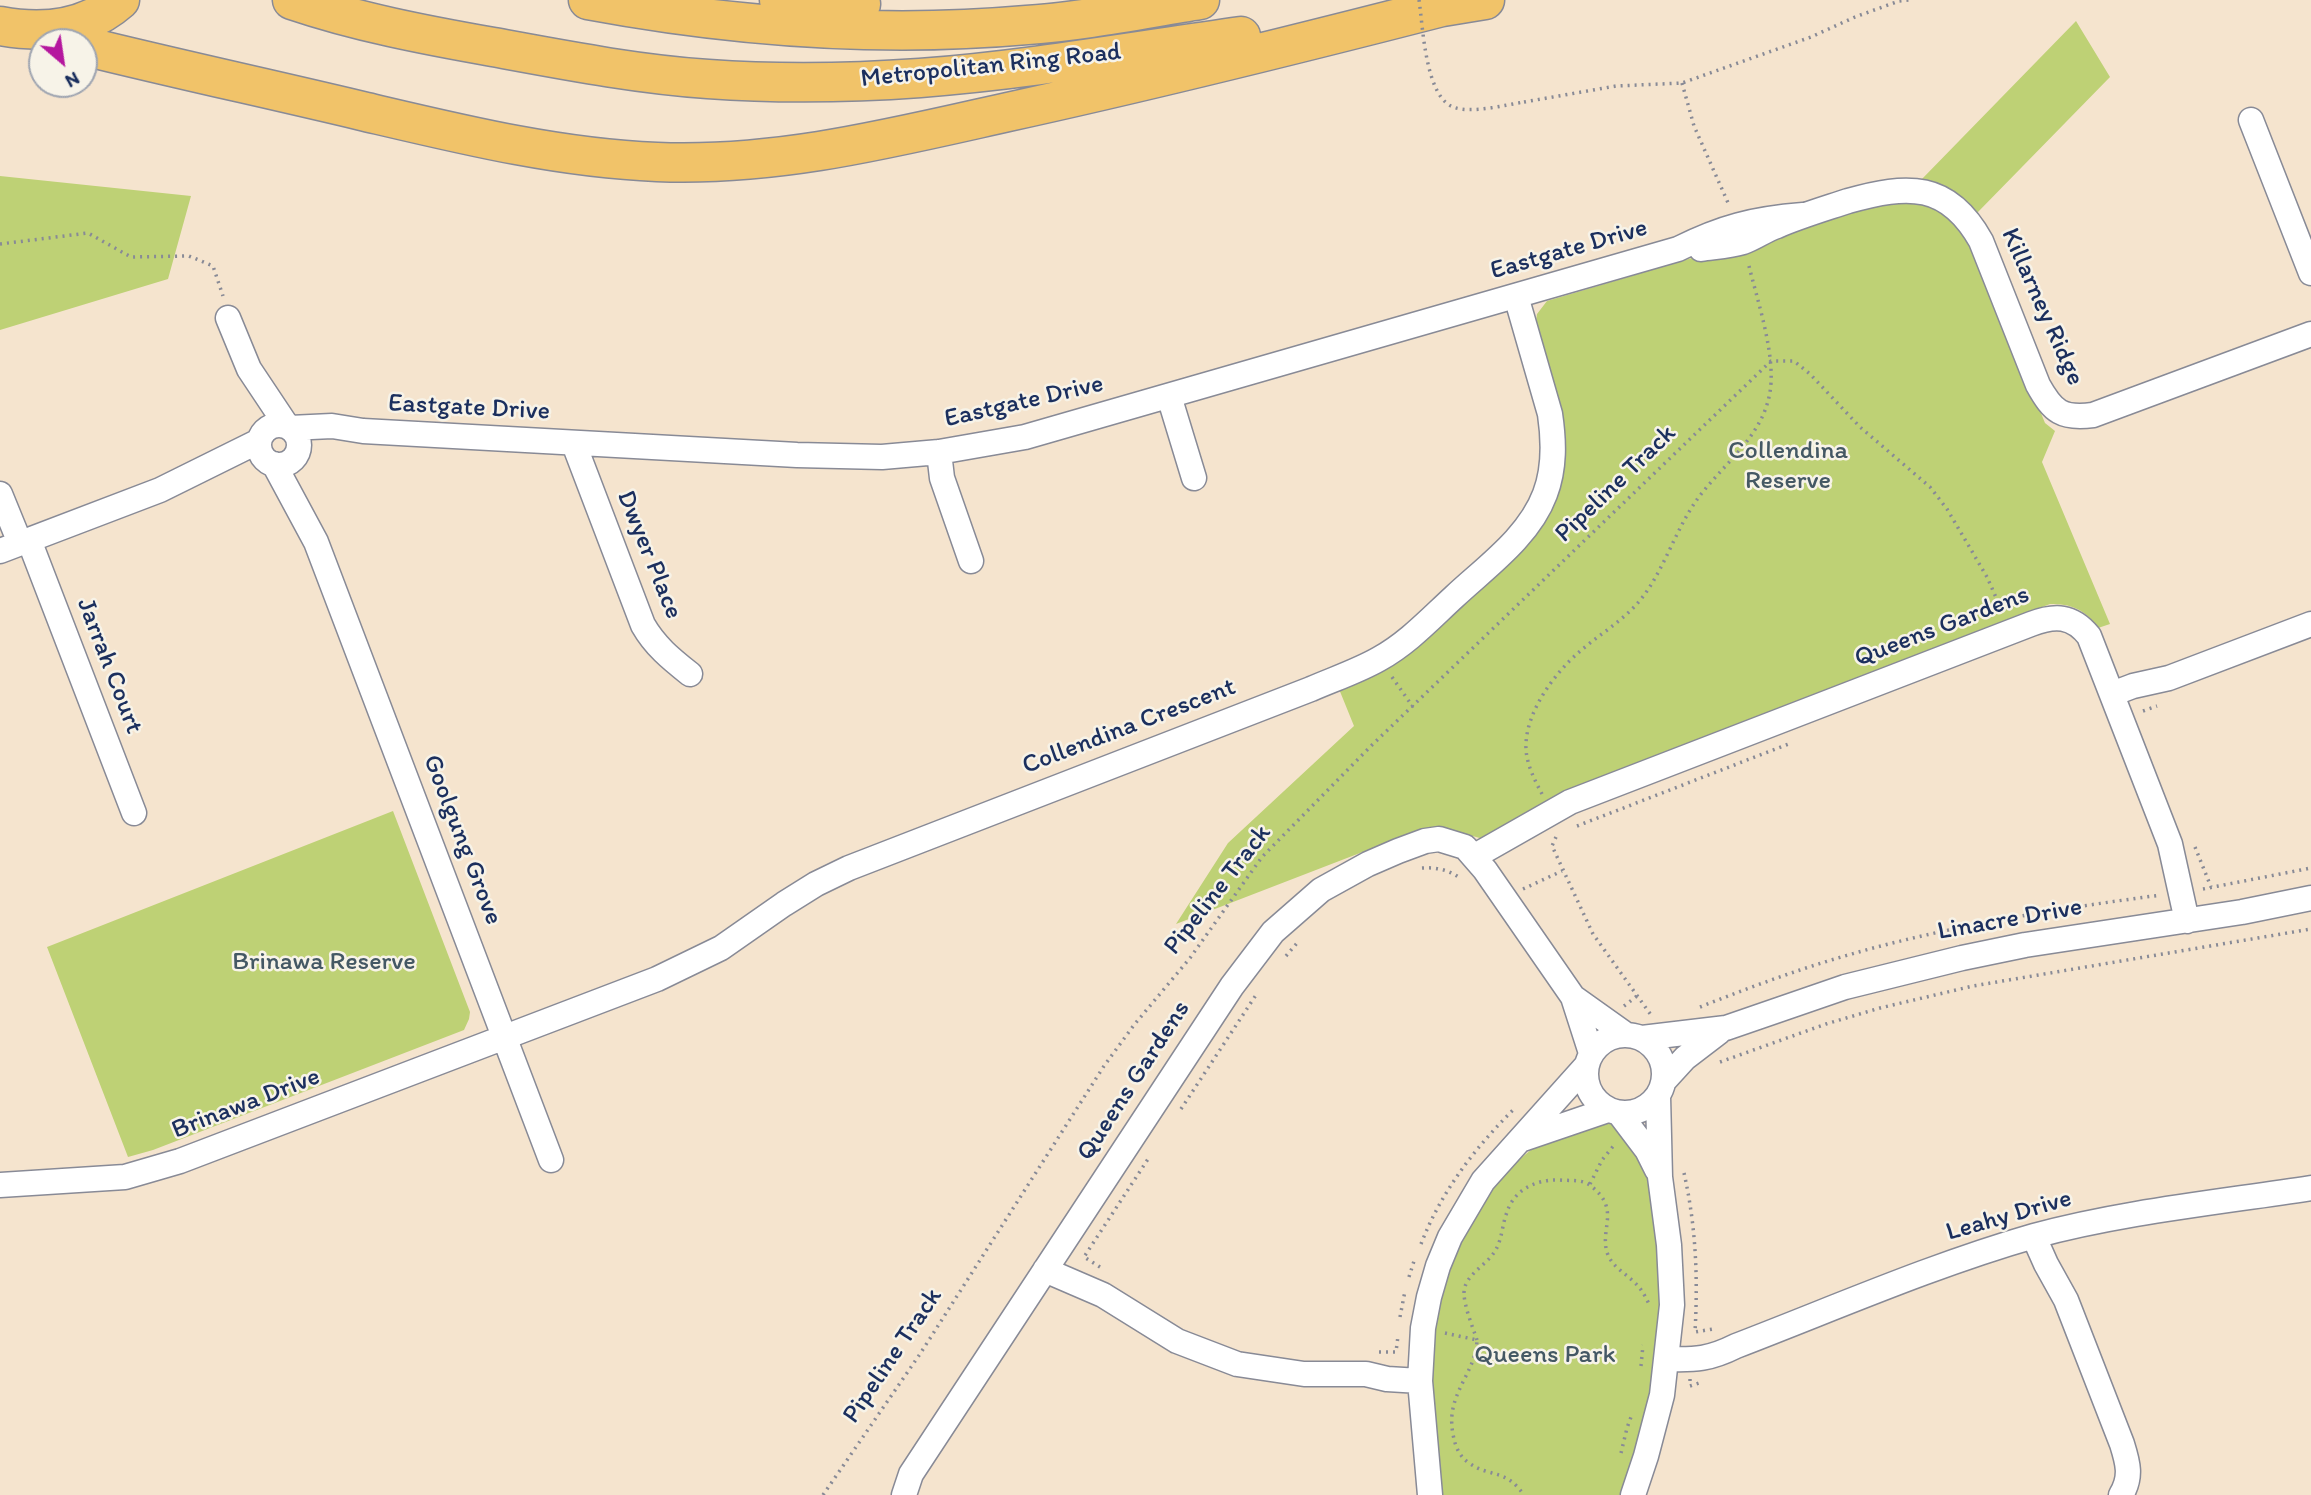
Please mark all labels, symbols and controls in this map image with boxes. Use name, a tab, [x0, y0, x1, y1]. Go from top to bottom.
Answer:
north arrow	[28, 28, 98, 98]
street label: Metropolitan Ring Road	[859, 37, 1123, 95]
text: N	[61, 67, 84, 93]
street label: Eastgate Drive	[1487, 213, 1651, 287]
street label: Killarney Ridge	[1993, 224, 2091, 390]
street label: Eastgate Drive	[942, 369, 1106, 435]
street label: Eastgate Drive	[387, 388, 551, 428]
street label: Pipeline Track	[1549, 418, 1683, 550]
park label: Collendina Reserve	[1728, 435, 1848, 496]
street label: Dwyer Place	[609, 486, 689, 624]
street label: Queens Gardens	[1850, 579, 2034, 675]
street label: Jarrah Court	[69, 594, 149, 738]
street label: Collendina Crescent	[1018, 672, 1240, 782]
street label: Goolgung Grove	[415, 751, 509, 929]
street label: Pipeline Track	[1158, 819, 1278, 961]
street label: Linacre Drive	[1935, 892, 2085, 948]
park label: Brinawa Reserve	[232, 946, 416, 978]
street label: Queens Gardens	[1071, 995, 1197, 1167]
street label: Brinawa Drive	[168, 1061, 324, 1147]
street label: Leahy Drive	[1943, 1183, 2075, 1249]
street label: Pipeline Track	[836, 1282, 950, 1430]
park label: Queens Park	[1474, 1339, 1616, 1371]

